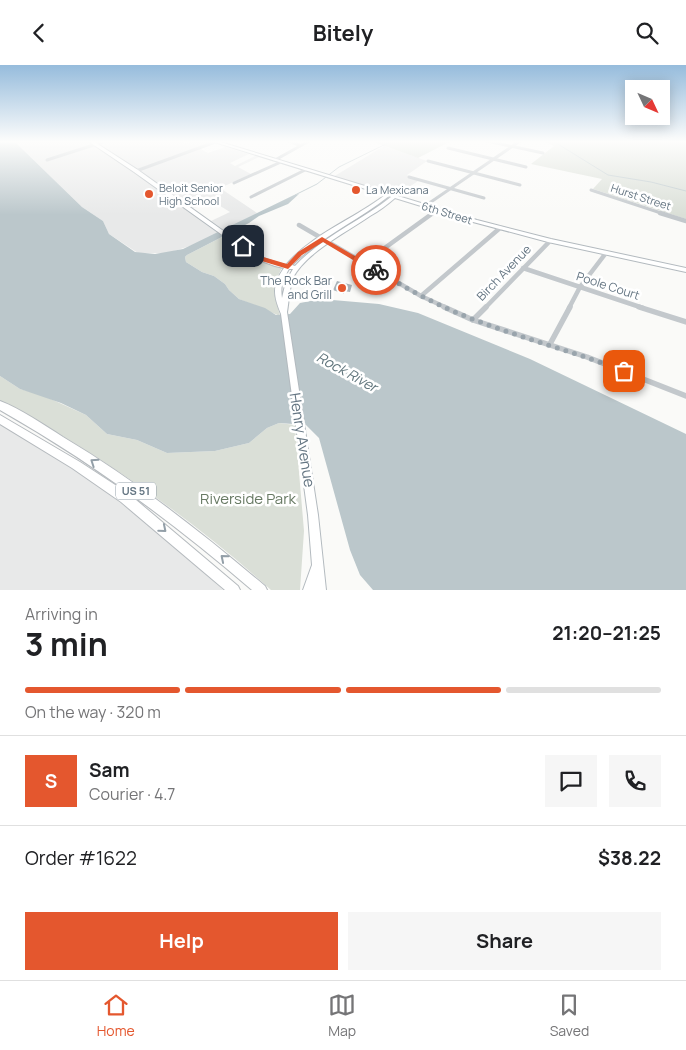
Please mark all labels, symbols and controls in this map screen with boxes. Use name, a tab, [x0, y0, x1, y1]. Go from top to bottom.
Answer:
text: Bitely	[313, 18, 373, 48]
icon: back	[25, 19, 53, 47]
icon: search	[633, 19, 661, 47]
north arrow	[625, 80, 670, 125]
map controls	[625, 80, 670, 125]
place label: Beloit Senior High School	[159, 180, 223, 208]
street label: Hurst Street	[609, 180, 673, 213]
place label: La Mexicana	[366, 182, 429, 197]
marker: La Mexicana	[350, 184, 362, 196]
marker: Beloit Senior High School	[143, 188, 155, 200]
street label: 6th Street	[420, 198, 474, 227]
pin	[222, 225, 264, 267]
icon: home	[229, 232, 257, 260]
street label: Birch Avenue	[473, 241, 535, 304]
courier	[351, 245, 401, 295]
icon: bike	[362, 256, 390, 284]
street label: Poole Court	[574, 267, 642, 304]
place label: The Rock Bar and Grill	[260, 272, 333, 303]
marker: The Rock Bar and Grill	[336, 282, 348, 294]
water label: Rock River	[313, 347, 383, 397]
pin	[603, 350, 645, 392]
icon: bag	[610, 357, 638, 385]
street label: Henry Avenue	[285, 391, 320, 489]
one-way arrow	[90, 459, 99, 468]
road number: US 51	[116, 483, 156, 499]
park label: Riverside Park	[200, 488, 297, 509]
one-way arrow	[158, 523, 167, 532]
one-way arrow	[221, 555, 230, 564]
text: Arriving in	[25, 603, 98, 625]
text: 21:20–21:25	[552, 620, 661, 646]
text: 3 min	[25, 622, 108, 666]
text: On the way · 320 m	[25, 701, 161, 723]
button: chat	[545, 755, 597, 807]
button: phone	[609, 755, 661, 807]
text: Sam	[89, 757, 130, 783]
text: S	[45, 768, 57, 794]
text: Courier · 4.7	[89, 783, 175, 805]
text: Order #1622	[25, 845, 137, 871]
text: $38.22	[598, 845, 661, 871]
button: Help	[25, 912, 338, 970]
button: Share	[348, 912, 661, 970]
tab: Home	[97, 991, 135, 1040]
tab: Map	[328, 991, 356, 1040]
tab: Saved	[550, 991, 589, 1040]

